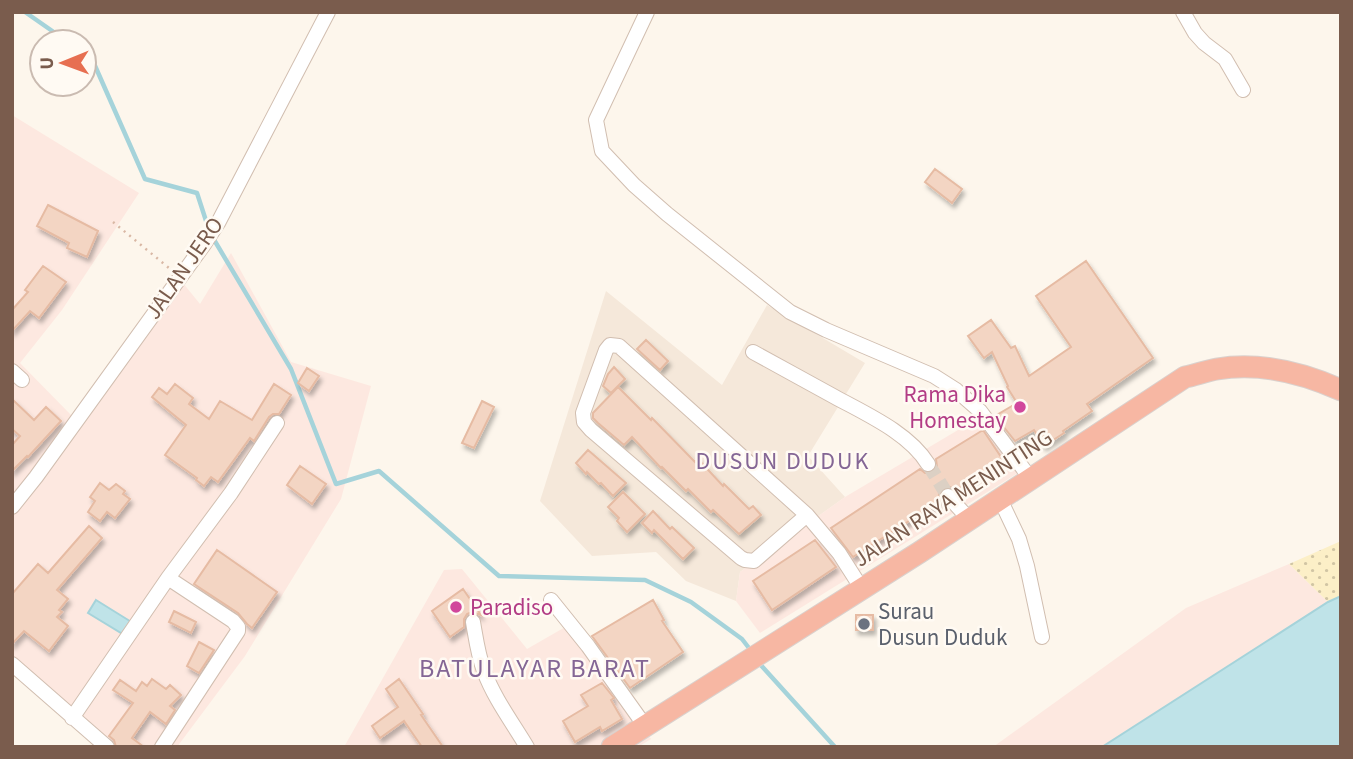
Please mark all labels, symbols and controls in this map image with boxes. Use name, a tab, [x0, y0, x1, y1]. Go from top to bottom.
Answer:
north arrow	[28, 28, 98, 98]
text: U	[34, 57, 61, 70]
street label: JALAN JERO	[137, 210, 231, 326]
place label: Rama Dika Homestay	[904, 378, 1006, 437]
marker: Rama Dika Homestay	[1012, 399, 1028, 415]
street label: JALAN RAYA MENINTING	[847, 421, 1059, 575]
district label: DUSUN DUDUK	[696, 444, 871, 479]
place label: Paradiso	[470, 591, 553, 624]
place label: Surau Dusun Duduk	[878, 595, 1008, 654]
marker: Paradiso	[448, 599, 464, 615]
marker: Surau Dusun Duduk	[856, 616, 872, 632]
district label: BATULAYAR BARAT	[419, 650, 651, 687]

